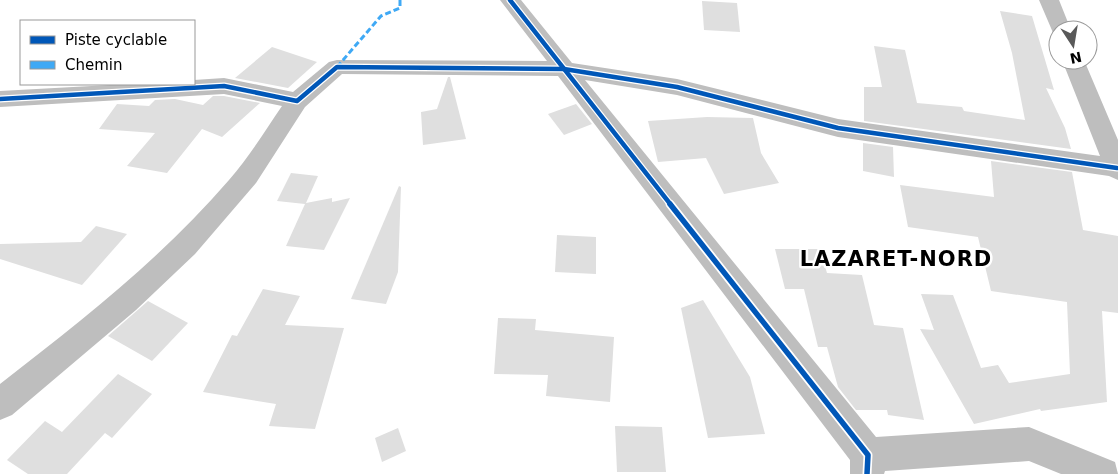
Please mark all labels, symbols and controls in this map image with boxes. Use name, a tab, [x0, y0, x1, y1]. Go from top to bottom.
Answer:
legend	[20, 20, 195, 85]
north arrow	[1048, 20, 1098, 70]
text: Piste cyclable	[65, 31, 167, 49]
text: N	[1068, 49, 1083, 67]
text: Chemin	[65, 56, 123, 74]
district label: LAZARET-NORD	[800, 247, 992, 271]

